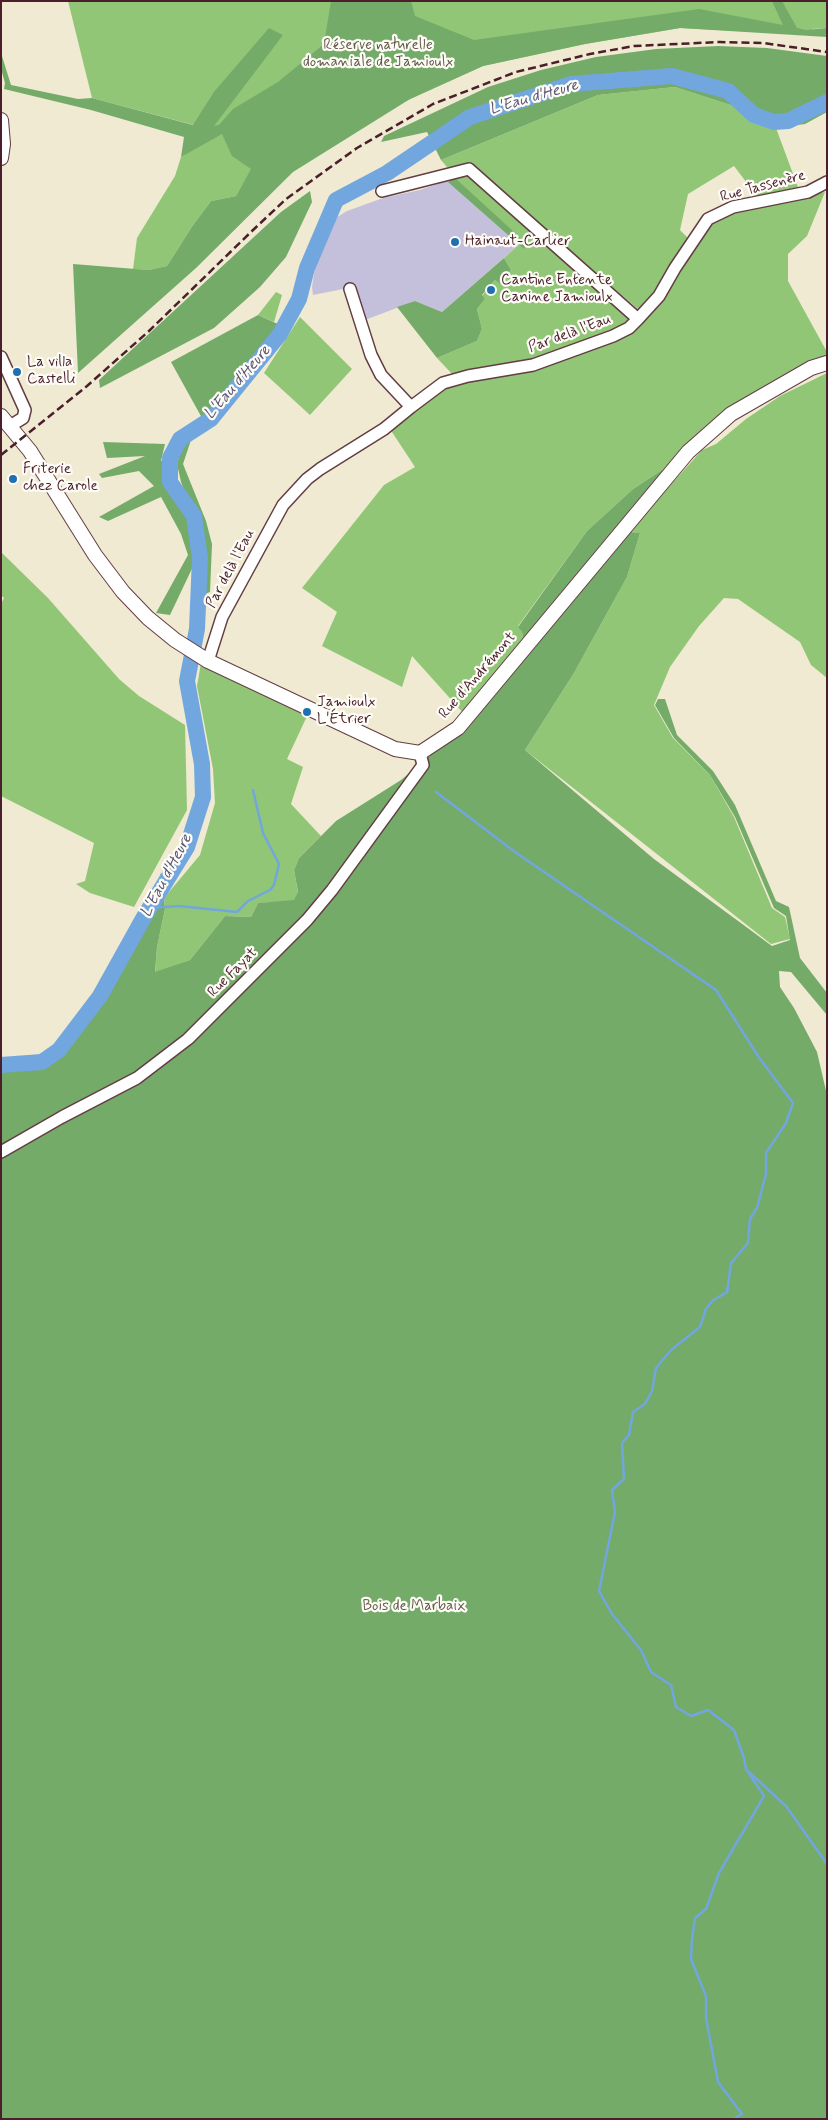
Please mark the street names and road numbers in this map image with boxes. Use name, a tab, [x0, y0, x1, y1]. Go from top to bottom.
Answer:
street label: Rue Tassenère	[718, 167, 808, 207]
street label: Par delà l'Eau	[526, 311, 614, 357]
street label: Par delà l'Eau	[203, 526, 259, 612]
street label: Rue d'Andrémont	[436, 629, 520, 723]
street label: Rue Fayat	[204, 944, 262, 1002]

